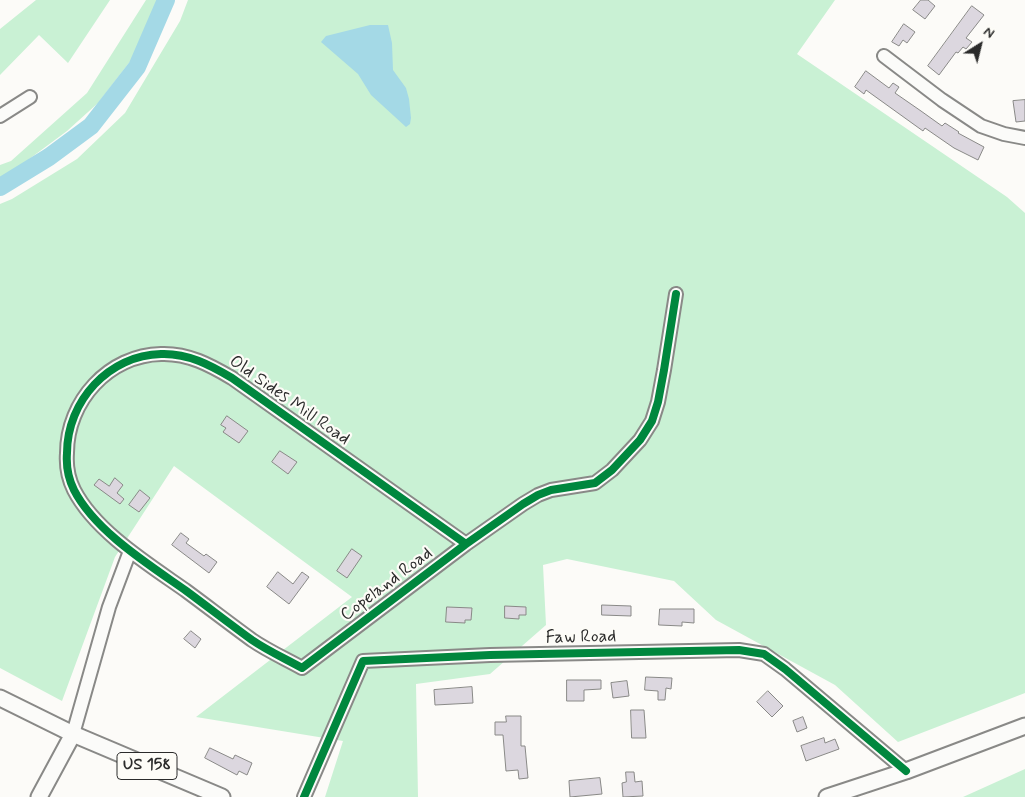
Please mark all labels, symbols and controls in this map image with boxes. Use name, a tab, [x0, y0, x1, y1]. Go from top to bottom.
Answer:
north arrow	[955, 20, 1005, 70]
text: N	[980, 23, 998, 43]
street label: Old Sides Mill Road	[224, 351, 354, 451]
street label: Copeland Road	[337, 543, 437, 627]
street label: Faw Road	[545, 627, 617, 649]
road number: US 158	[117, 752, 177, 779]

